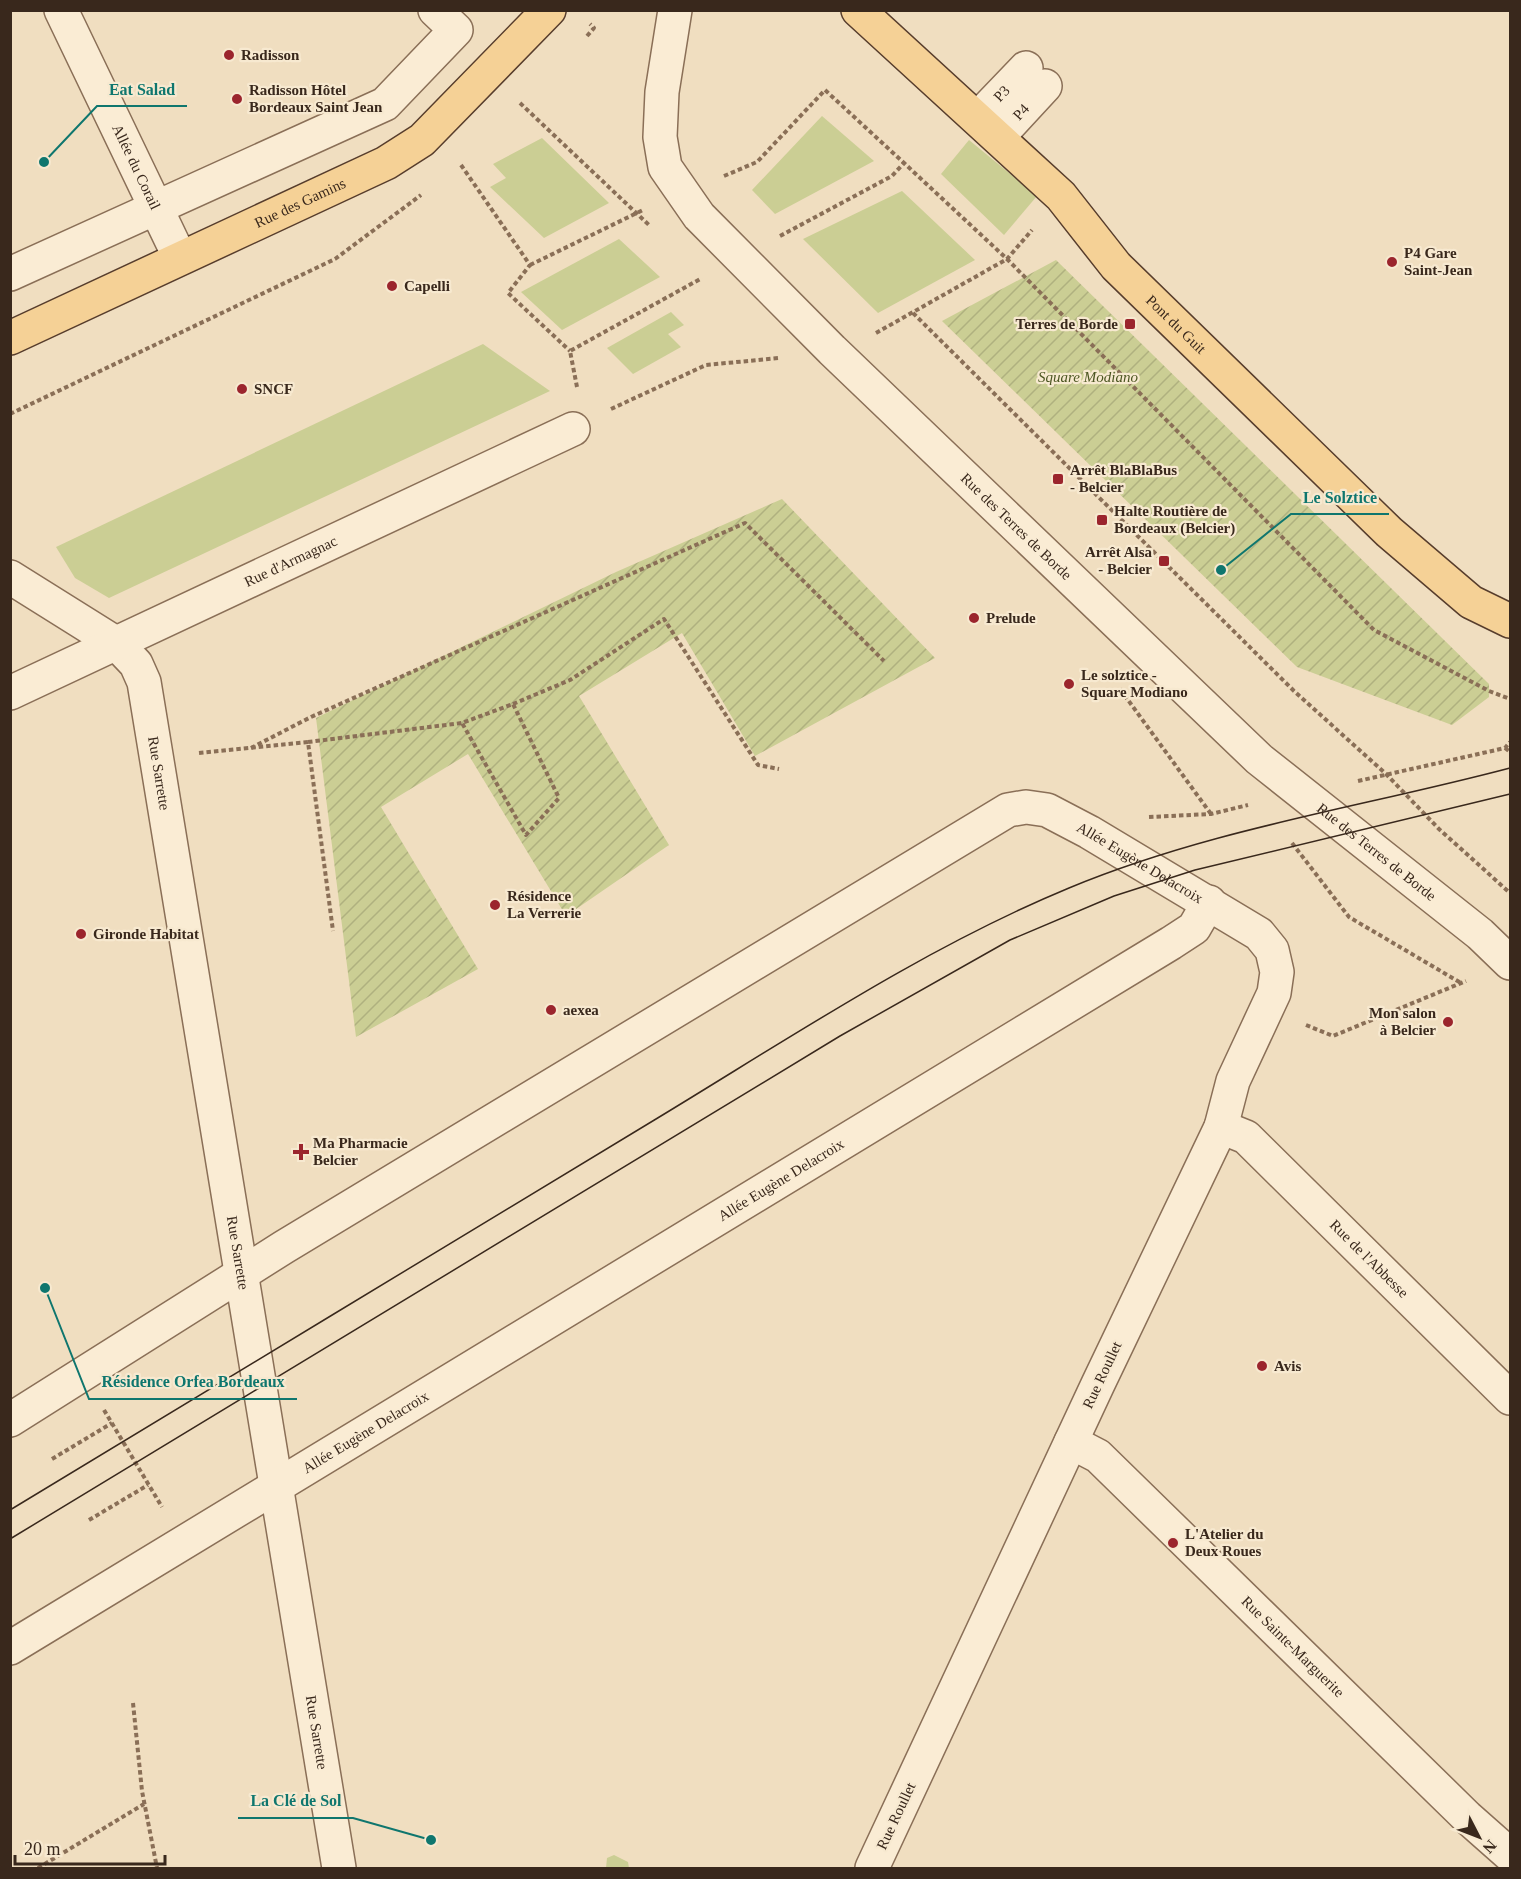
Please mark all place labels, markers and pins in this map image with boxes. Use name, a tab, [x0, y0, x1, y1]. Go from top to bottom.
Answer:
place label: Radisson	[241, 47, 300, 63]
marker: Radisson	[222, 48, 236, 62]
callout: Eat Salad	[97, 72, 187, 106]
place label: Radisson Hôtel Bordeaux Saint Jean	[249, 82, 383, 115]
marker: Radisson Hôtel Bordeaux Saint Jean	[230, 92, 244, 106]
place label: P4 Gare Saint-Jean	[1404, 245, 1473, 278]
marker: P4 Gare Saint-Jean	[1385, 255, 1399, 269]
place label: Capelli	[404, 278, 450, 294]
marker: Capelli	[385, 279, 399, 293]
place label: Terres de Borde	[1016, 316, 1118, 332]
marker: Terres de Borde	[1123, 317, 1137, 331]
place label: SNCF	[254, 381, 293, 397]
marker: SNCF	[235, 382, 249, 396]
place label: Arrêt BlaBlaBus - Belcier	[1070, 462, 1177, 495]
marker: Arrêt BlaBlaBus - Belcier	[1051, 472, 1065, 486]
callout: Le Solztice	[1291, 480, 1389, 514]
place label: Halte Routière de Bordeaux (Belcier)	[1114, 503, 1235, 537]
marker: Halte Routière de Bordeaux (Belcier)	[1095, 513, 1109, 527]
place label: Arrêt Alsa - Belcier	[1085, 544, 1152, 577]
marker: Arrêt Alsa - Belcier	[1157, 554, 1171, 568]
place label: Prelude	[986, 610, 1036, 626]
marker: Prelude	[967, 611, 981, 625]
place label: Le solztice - Square Modiano	[1081, 667, 1188, 700]
marker: Le solztice - Square Modiano	[1062, 677, 1076, 691]
place label: Résidence La Verrerie	[507, 888, 582, 921]
marker: Résidence La Verrerie	[488, 898, 502, 912]
place label: Gironde Habitat	[93, 926, 199, 942]
marker: Gironde Habitat	[74, 927, 88, 941]
place label: aexea	[563, 1002, 599, 1018]
marker: aexea	[544, 1003, 558, 1017]
place label: Mon salon à Belcier	[1369, 1005, 1437, 1038]
marker: Mon salon à Belcier	[1441, 1015, 1455, 1029]
place label: Ma Pharmacie Belcier	[313, 1135, 408, 1168]
marker: Ma Pharmacie Belcier	[294, 1145, 308, 1159]
place label: Avis	[1274, 1358, 1301, 1374]
marker: Avis	[1255, 1359, 1269, 1373]
callout: Résidence Orfea Bordeaux	[89, 1365, 297, 1399]
place label: L'Atelier du Deux Roues	[1185, 1526, 1263, 1559]
marker: L'Atelier du Deux Roues	[1166, 1536, 1180, 1550]
callout: La Clé de Sol	[238, 1784, 353, 1818]

